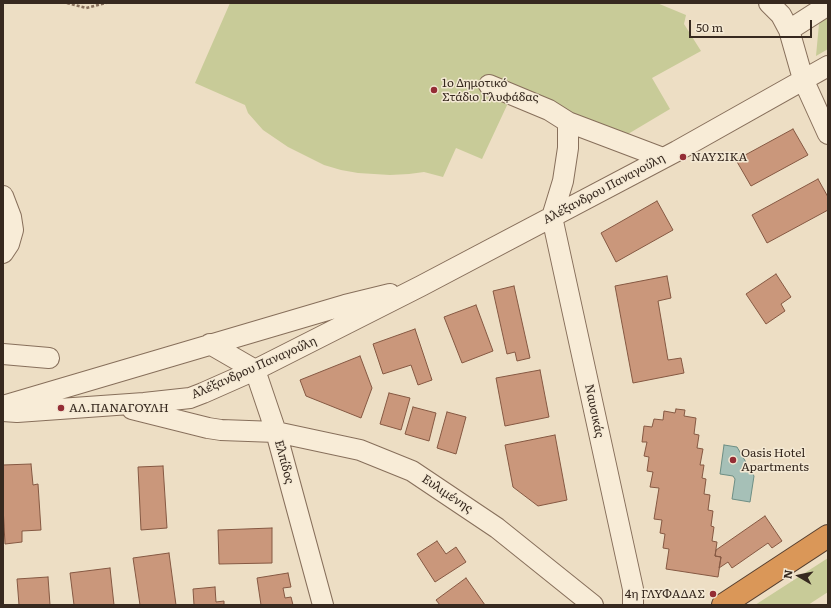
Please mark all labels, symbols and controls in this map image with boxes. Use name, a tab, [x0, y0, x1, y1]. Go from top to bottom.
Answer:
scale bar	[691, 12, 814, 38]
text: 50 m	[696, 18, 723, 36]
place label: 1ο Δημοτικό Στάδιο Γλυφάδας	[442, 76, 538, 104]
marker: 1ο Δημοτικό Στάδιο Γλυφάδας	[429, 85, 439, 95]
place label: ΝΑΥΣΙΚΑ	[691, 150, 747, 164]
street label: Αλέξανδρου Παναγούλη	[541, 151, 667, 227]
marker: ΝΑΥΣΙΚΑ	[678, 152, 688, 162]
street label: Αλέξανδρου Παναγούλη	[189, 334, 319, 402]
street label: Ναυσικάς	[581, 383, 607, 439]
place label: ΑΛ.ΠΑΝΑΓΟΥΛΗ	[69, 401, 169, 415]
marker: ΑΛ.ΠΑΝΑΓΟΥΛΗ	[56, 403, 66, 413]
street label: Ελπίδος	[271, 438, 297, 486]
place label: Oasis Hotel Apartments	[741, 446, 809, 474]
marker: Oasis Hotel Apartments	[728, 455, 738, 465]
street label: Ευλιμένης	[419, 472, 475, 516]
north arrow	[779, 556, 819, 596]
text: N	[779, 568, 796, 580]
place label: 4η ΓΛΥΦΑΔΑΣ	[625, 587, 705, 601]
marker: 4η ΓΛΥΦΑΔΑΣ	[708, 589, 718, 599]

